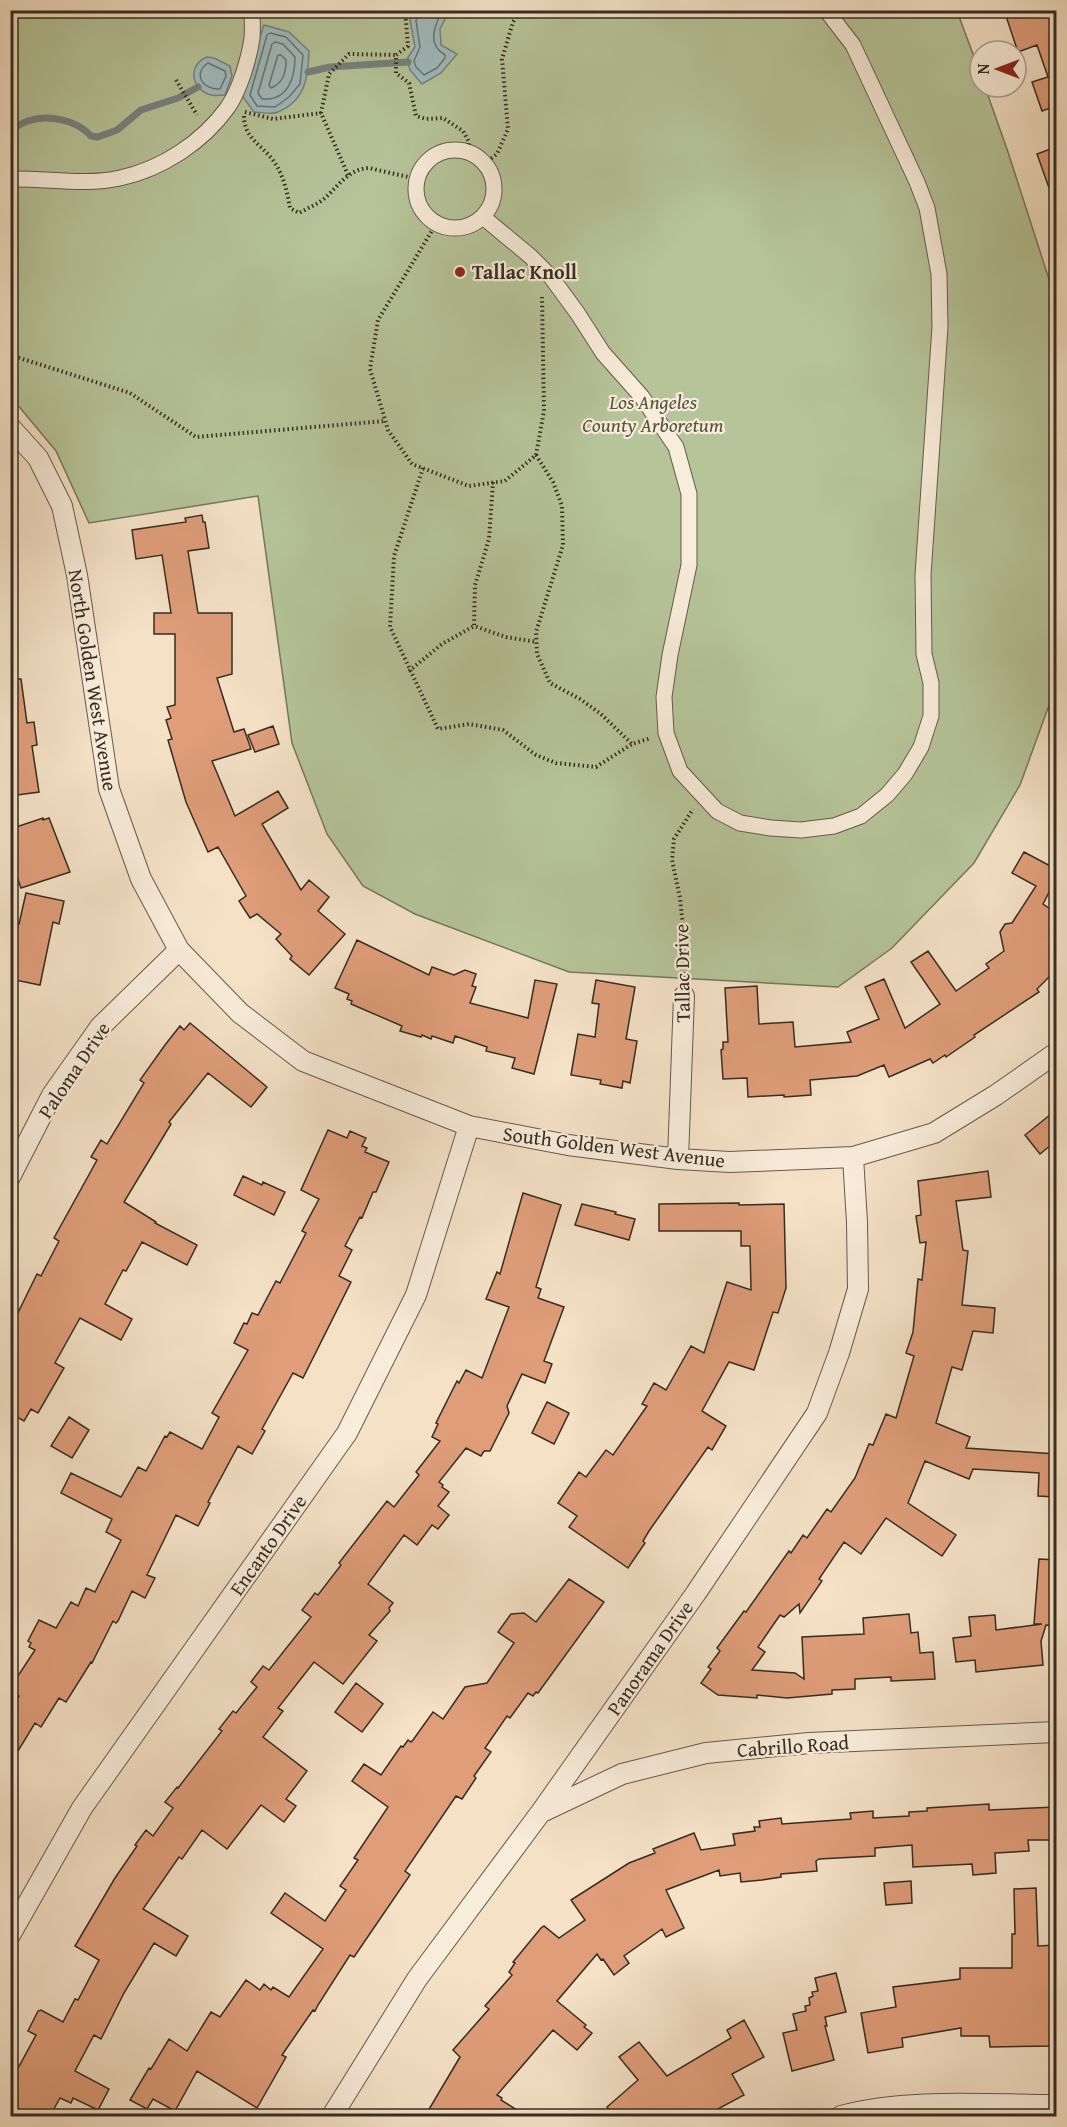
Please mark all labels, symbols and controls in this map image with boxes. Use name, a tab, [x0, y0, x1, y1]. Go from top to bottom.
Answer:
north arrow	[968, 39, 1028, 99]
text: N	[971, 63, 995, 74]
place label: Tallac Knoll	[472, 257, 577, 286]
marker: Tallac Knoll	[453, 265, 467, 279]
park label: Los Angeles County Arboretum	[582, 387, 724, 439]
street label: North Golden West Avenue	[62, 567, 125, 793]
street label: Tallac Drive	[666, 923, 697, 1023]
street label: Paloma Drive	[31, 1016, 117, 1124]
street label: South Golden West Avenue	[501, 1119, 727, 1175]
street label: Encanto Drive	[222, 1488, 313, 1601]
street label: Panorama Drive	[599, 1594, 700, 1721]
street label: Cabrillo Road	[736, 1727, 850, 1764]

